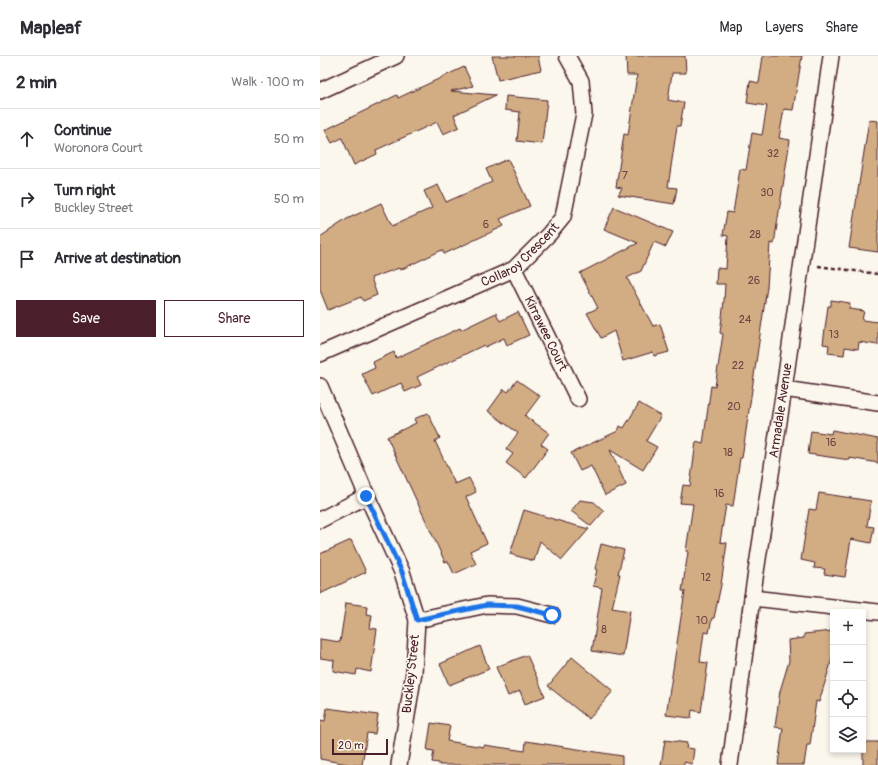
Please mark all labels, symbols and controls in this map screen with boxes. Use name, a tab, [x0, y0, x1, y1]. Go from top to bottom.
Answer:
text: Mapleaf	[20, 16, 82, 40]
text: Map	[720, 19, 743, 36]
text: Layers	[765, 19, 803, 36]
text: Share	[825, 19, 858, 36]
text: 2 min	[16, 72, 57, 93]
text: Walk · 100 m	[231, 74, 304, 90]
text: Continue	[54, 121, 112, 140]
icon: ahead	[16, 128, 38, 150]
text: 50 m	[274, 131, 304, 147]
text: Woronora Court	[54, 140, 143, 156]
house number: 32	[767, 147, 779, 160]
house number: 7	[622, 169, 628, 182]
text: Turn right	[54, 181, 115, 200]
house number: 30	[760, 186, 774, 199]
icon: right	[16, 188, 38, 210]
text: 50 m	[274, 191, 304, 207]
text: Buckley Street	[54, 200, 133, 216]
house number: 6	[483, 218, 489, 231]
street label: Collaroy Crescent	[478, 219, 563, 290]
house number: 28	[749, 228, 761, 241]
icon: arrive	[16, 248, 38, 270]
text: Arrive at destination	[54, 249, 181, 268]
house number: 26	[748, 274, 760, 287]
street label: Kirrawee Court	[521, 294, 571, 374]
button: Save	[16, 300, 156, 337]
button: Share	[164, 300, 304, 337]
house number: 24	[739, 313, 752, 326]
house number: 13	[829, 328, 839, 341]
house number: 22	[732, 359, 744, 372]
street label: Armadale Avenue	[766, 362, 796, 459]
house number: 20	[727, 400, 741, 413]
house number: 16	[826, 436, 836, 449]
house number: 18	[723, 446, 733, 459]
route end	[357, 487, 375, 505]
house number: 16	[714, 487, 724, 500]
house number: 12	[701, 571, 711, 584]
route start	[543, 606, 561, 624]
map controls	[830, 609, 866, 753]
button: +	[830, 609, 866, 645]
house number: 10	[696, 614, 708, 627]
house number: 8	[601, 623, 607, 636]
street label: Buckley Street	[399, 633, 423, 714]
button: −	[830, 645, 866, 681]
button: locate	[830, 681, 866, 717]
button: layers	[830, 717, 866, 753]
scale bar	[332, 737, 388, 756]
text: 20 m	[338, 739, 364, 752]

